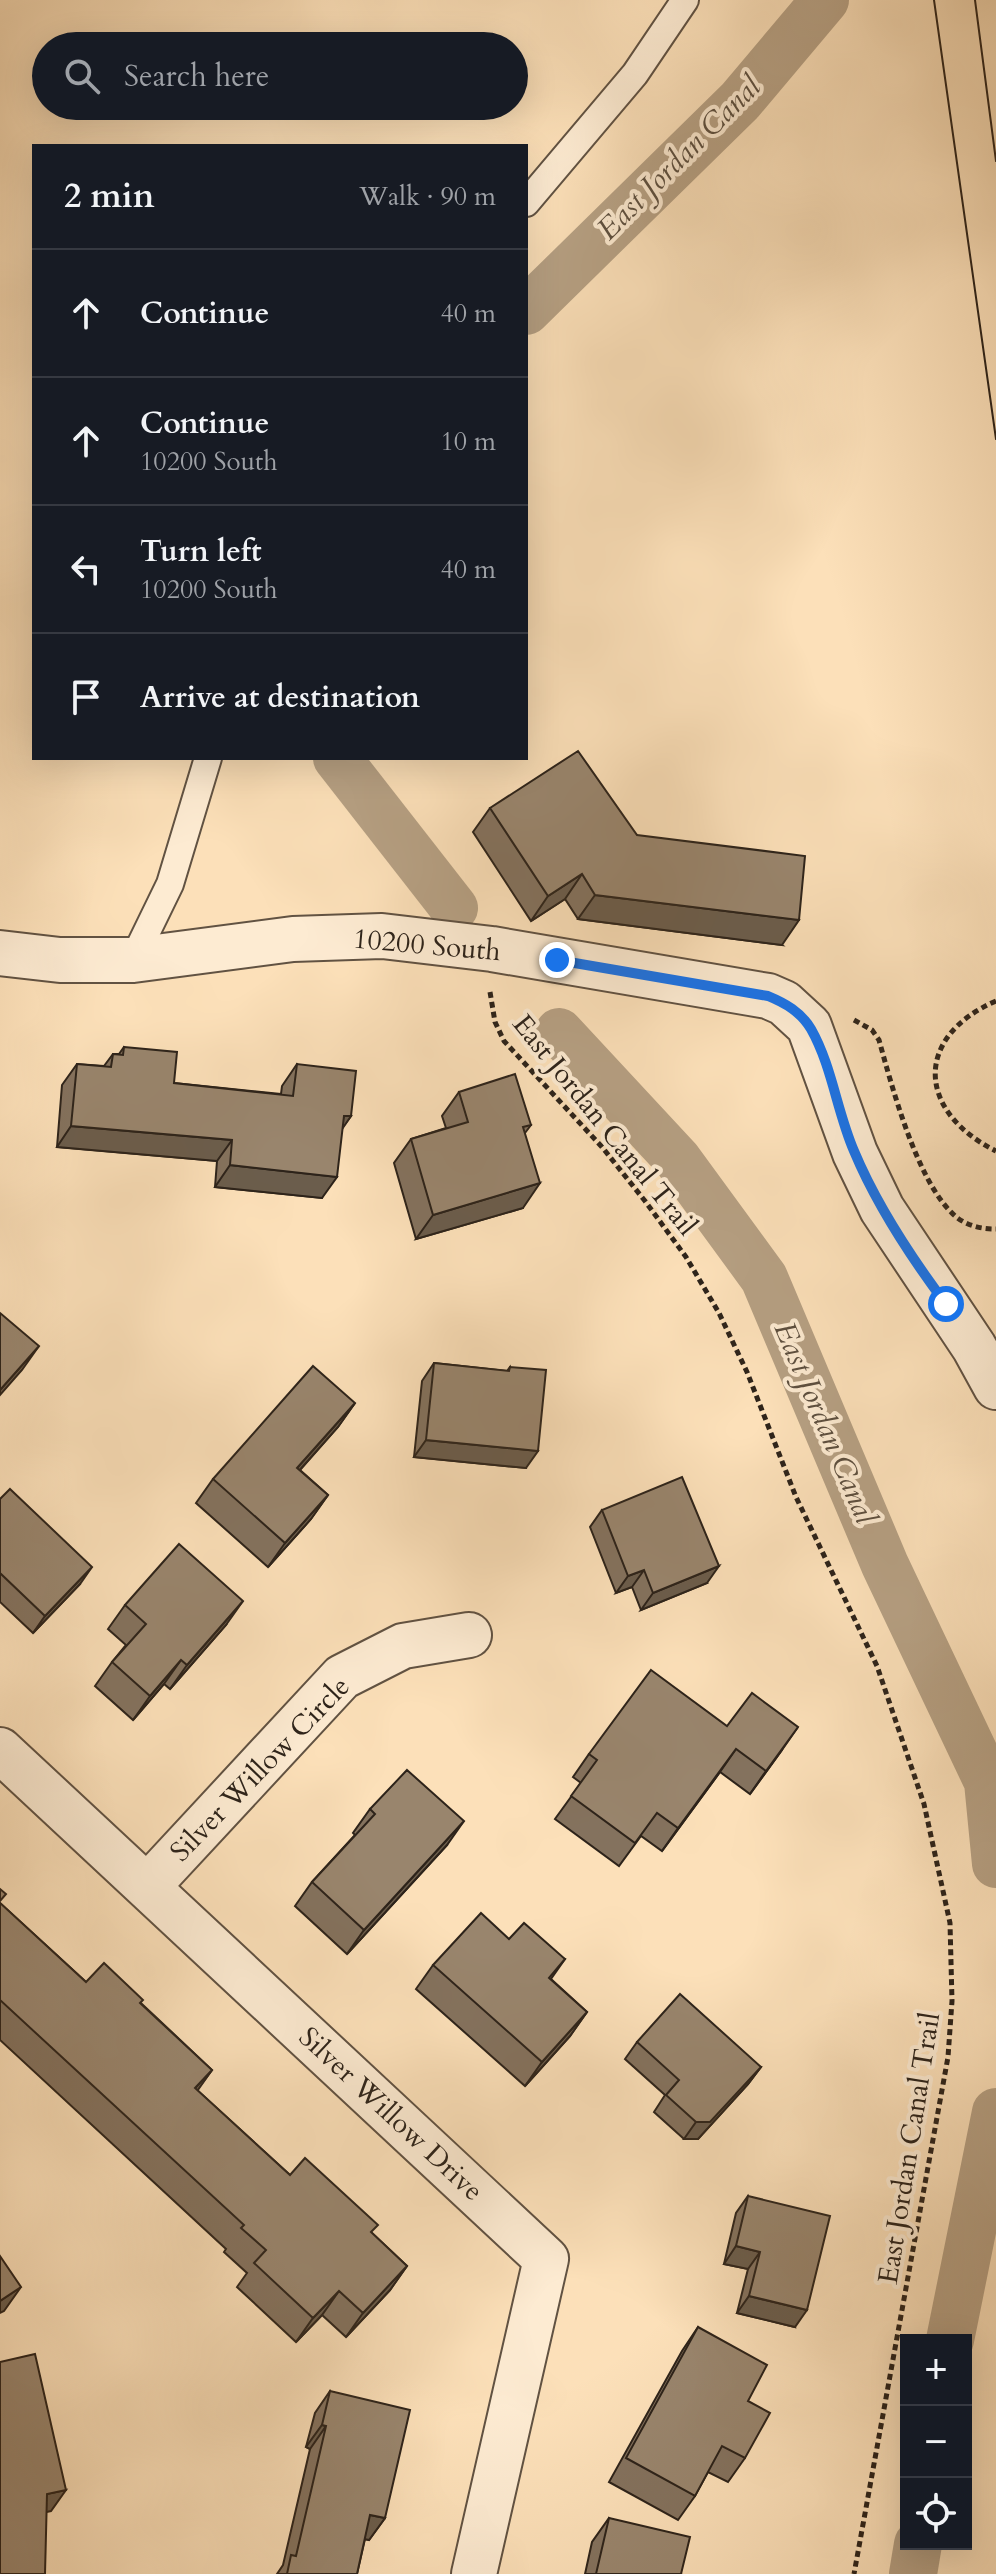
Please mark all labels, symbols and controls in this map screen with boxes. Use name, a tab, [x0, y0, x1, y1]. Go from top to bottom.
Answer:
search box	[32, 32, 528, 120]
icon: search	[60, 54, 104, 98]
text: Search here	[124, 56, 269, 97]
water label: East Jordan Canal	[588, 66, 771, 249]
text: 2 min	[64, 173, 155, 219]
text: Walk · 90 m	[359, 179, 496, 214]
icon: ahead	[64, 291, 108, 335]
text: Continue	[140, 293, 269, 334]
text: 40 m	[440, 296, 496, 331]
text: Continue	[140, 403, 269, 444]
icon: ahead	[64, 419, 108, 463]
text: 10 m	[440, 424, 496, 459]
text: 10200 South	[140, 444, 277, 479]
text: Turn left	[140, 531, 262, 572]
icon: left	[64, 547, 108, 591]
text: 40 m	[440, 552, 496, 587]
text: 10200 South	[140, 572, 277, 607]
icon: arrive	[64, 675, 108, 719]
text: Arrive at destination	[140, 677, 420, 718]
street label: 10200 South	[352, 920, 502, 970]
route end	[539, 942, 575, 978]
street label: East Jordan Canal Trail	[504, 1006, 706, 1244]
route start	[928, 1286, 964, 1322]
water label: East Jordan Canal	[764, 1315, 886, 1531]
street label: Silver Willow Circle	[162, 1668, 358, 1870]
street label: East Jordan Canal Trail	[869, 2010, 949, 2286]
street label: Silver Willow Drive	[290, 2018, 492, 2210]
map controls	[900, 2334, 972, 2550]
button: +	[900, 2334, 972, 2406]
button: −	[900, 2406, 972, 2478]
button: locate	[900, 2478, 972, 2550]

